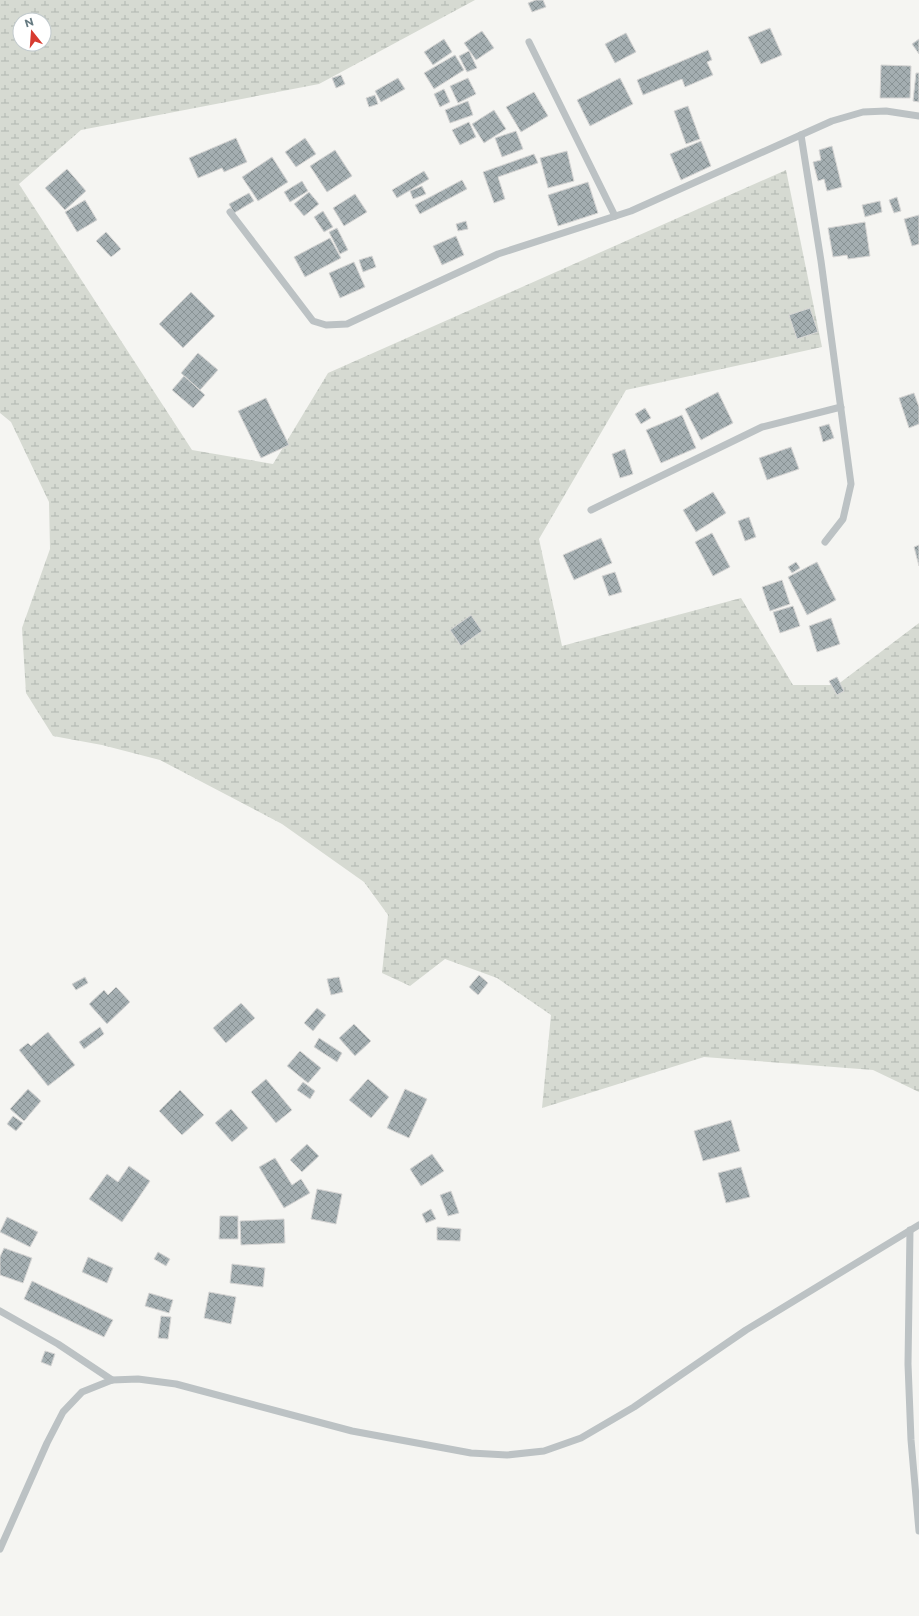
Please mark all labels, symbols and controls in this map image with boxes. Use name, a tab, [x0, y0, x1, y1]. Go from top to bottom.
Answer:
north arrow	[12, 12, 52, 52]
text: N	[23, 14, 35, 30]

